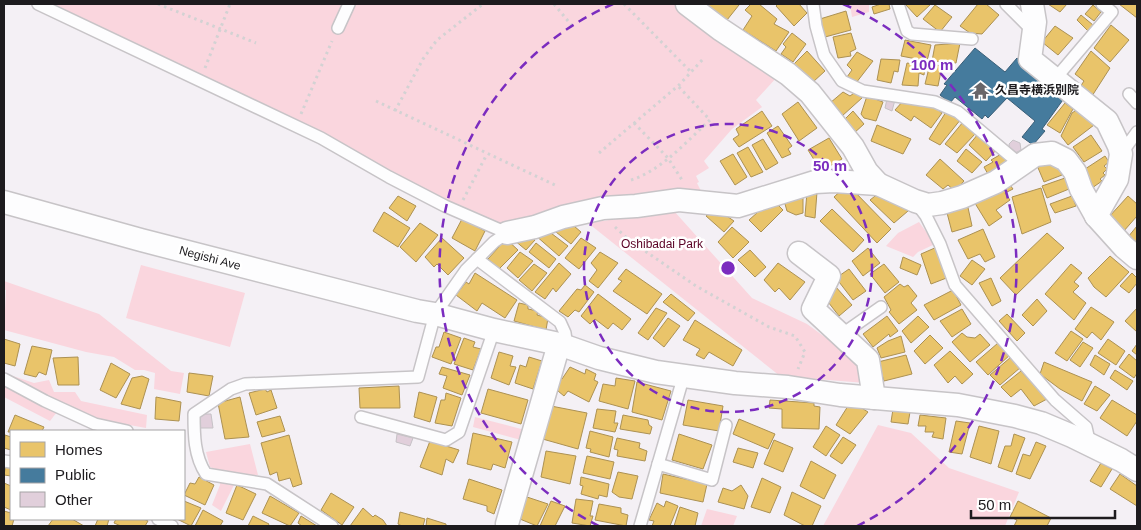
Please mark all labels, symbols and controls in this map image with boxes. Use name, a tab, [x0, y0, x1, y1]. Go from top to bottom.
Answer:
text: 100 m	[911, 56, 953, 73]
temple icon: 久昌寺横浜別院	[971, 80, 991, 100]
place label: 久昌寺横浜別院	[995, 83, 1079, 97]
text: 50 m	[813, 157, 847, 174]
park label: Oshibadai Park	[621, 237, 704, 251]
street label: Negishi Ave	[178, 243, 243, 273]
centre of rings	[719, 259, 737, 277]
legend	[10, 430, 185, 520]
text: Homes	[55, 441, 103, 458]
text: Public	[55, 466, 96, 483]
scale bar	[971, 488, 1115, 520]
text: Other	[55, 491, 93, 508]
text: 50 m	[978, 496, 1011, 513]

